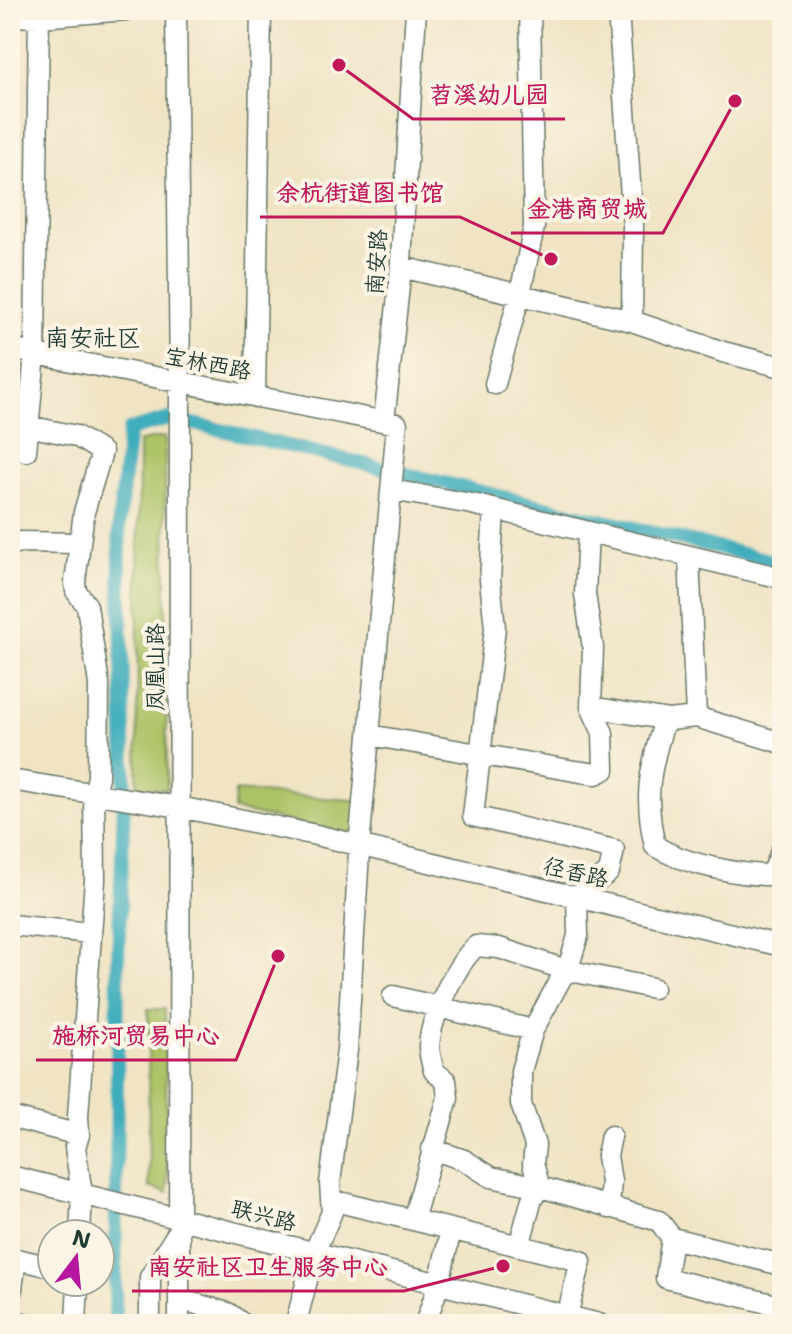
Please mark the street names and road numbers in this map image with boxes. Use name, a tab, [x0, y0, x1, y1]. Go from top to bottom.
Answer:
street label: 南安路	[360, 228, 393, 296]
street label: 宝林西路	[162, 341, 254, 386]
street label: 凤凰山路	[141, 623, 170, 711]
street label: 径香路	[540, 851, 611, 894]
street label: 联兴路	[228, 1193, 299, 1238]

